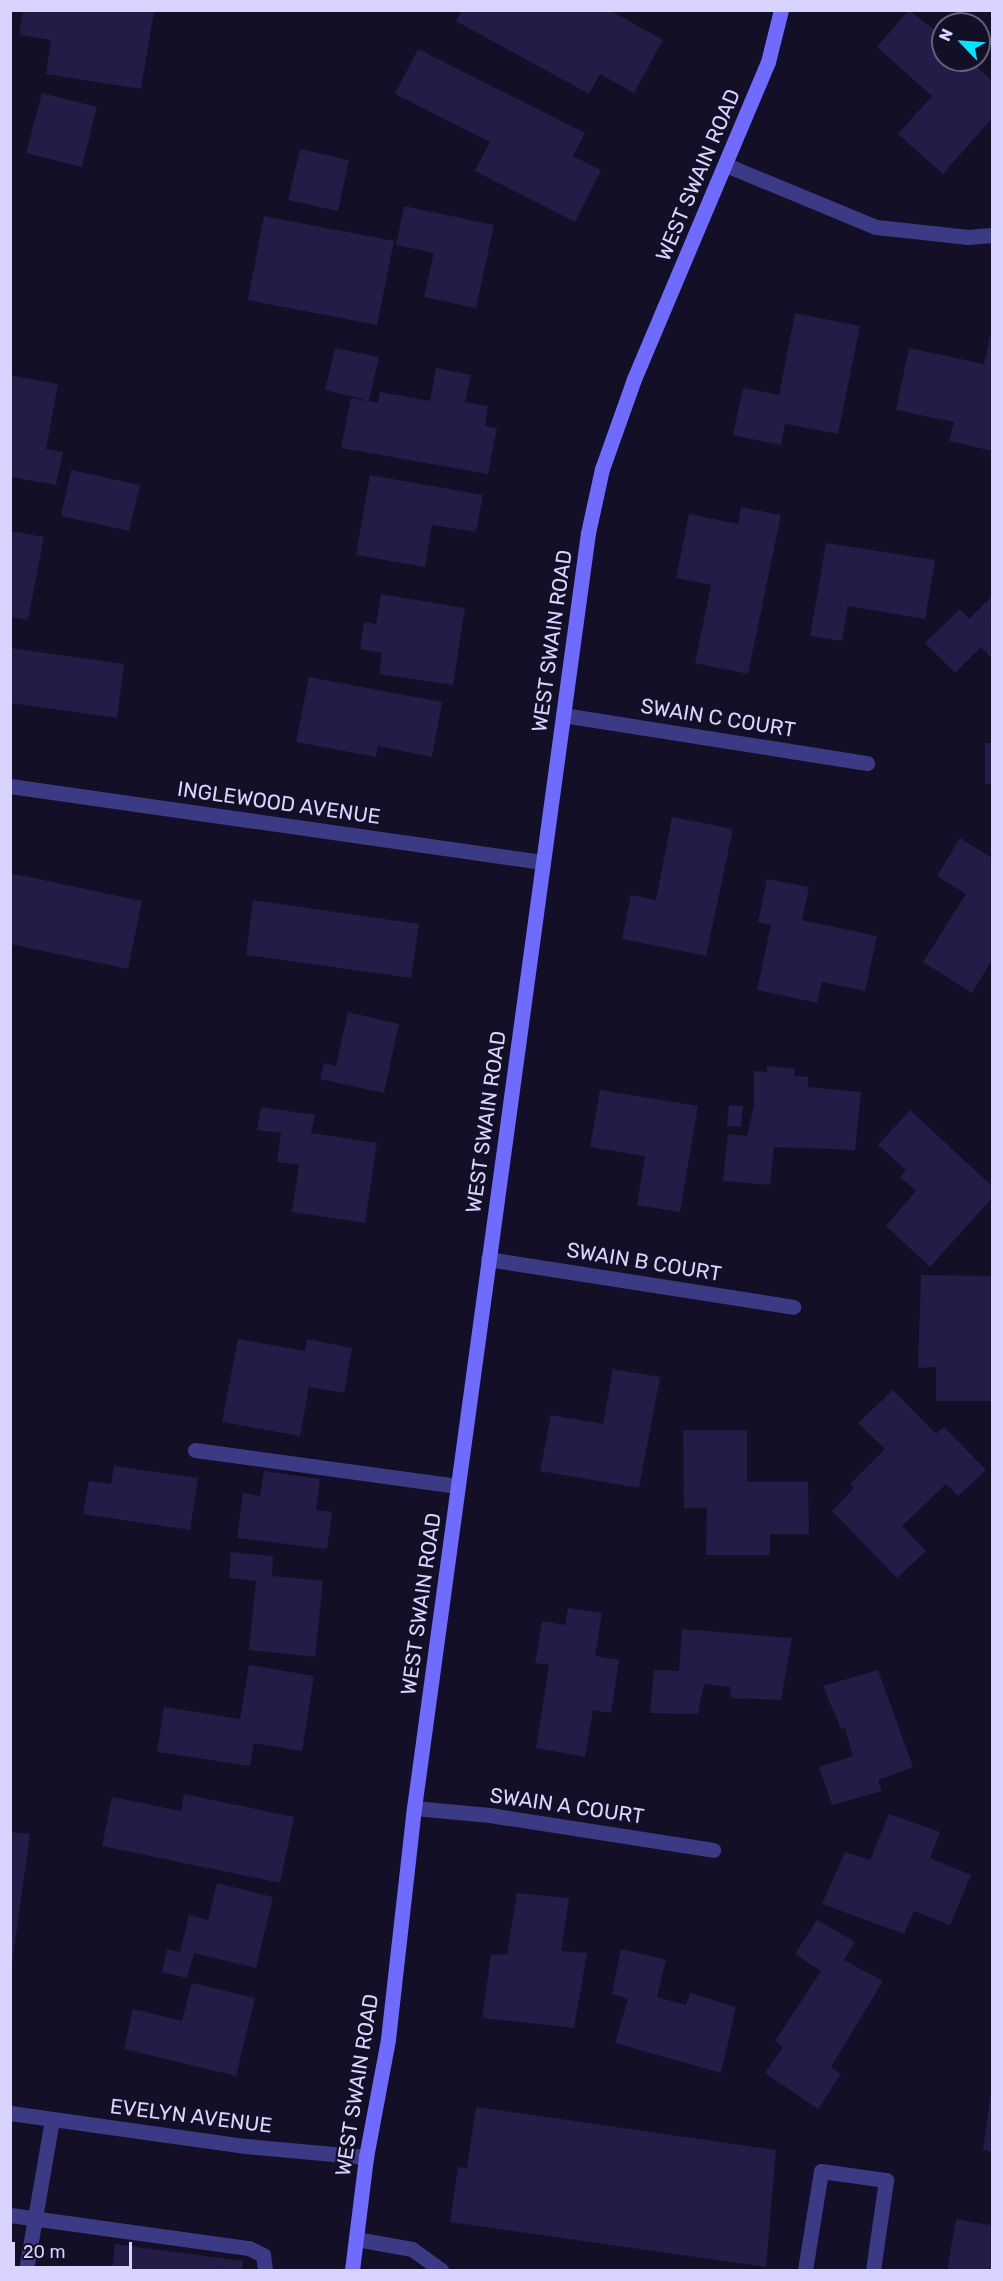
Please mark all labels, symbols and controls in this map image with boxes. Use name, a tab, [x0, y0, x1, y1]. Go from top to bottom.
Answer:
north arrow	[931, 12, 991, 72]
text: N	[935, 26, 957, 44]
street label: WEST SWAIN ROAD	[650, 85, 746, 265]
street label: WEST SWAIN ROAD	[527, 548, 577, 734]
street label: SWAIN C COURT	[639, 693, 797, 743]
street label: INGLEWOOD AVENUE	[176, 776, 382, 830]
street label: WEST SWAIN ROAD	[461, 1029, 511, 1215]
street label: SWAIN B COURT	[565, 1237, 723, 1287]
street label: WEST SWAIN ROAD	[396, 1511, 446, 1697]
street label: SWAIN A COURT	[488, 1783, 646, 1829]
street label: WEST SWAIN ROAD	[330, 1992, 384, 2178]
street label: EVELYN AVENUE	[108, 2094, 274, 2138]
scale bar	[15, 2230, 135, 2268]
text: 20 m	[23, 2241, 65, 2263]

